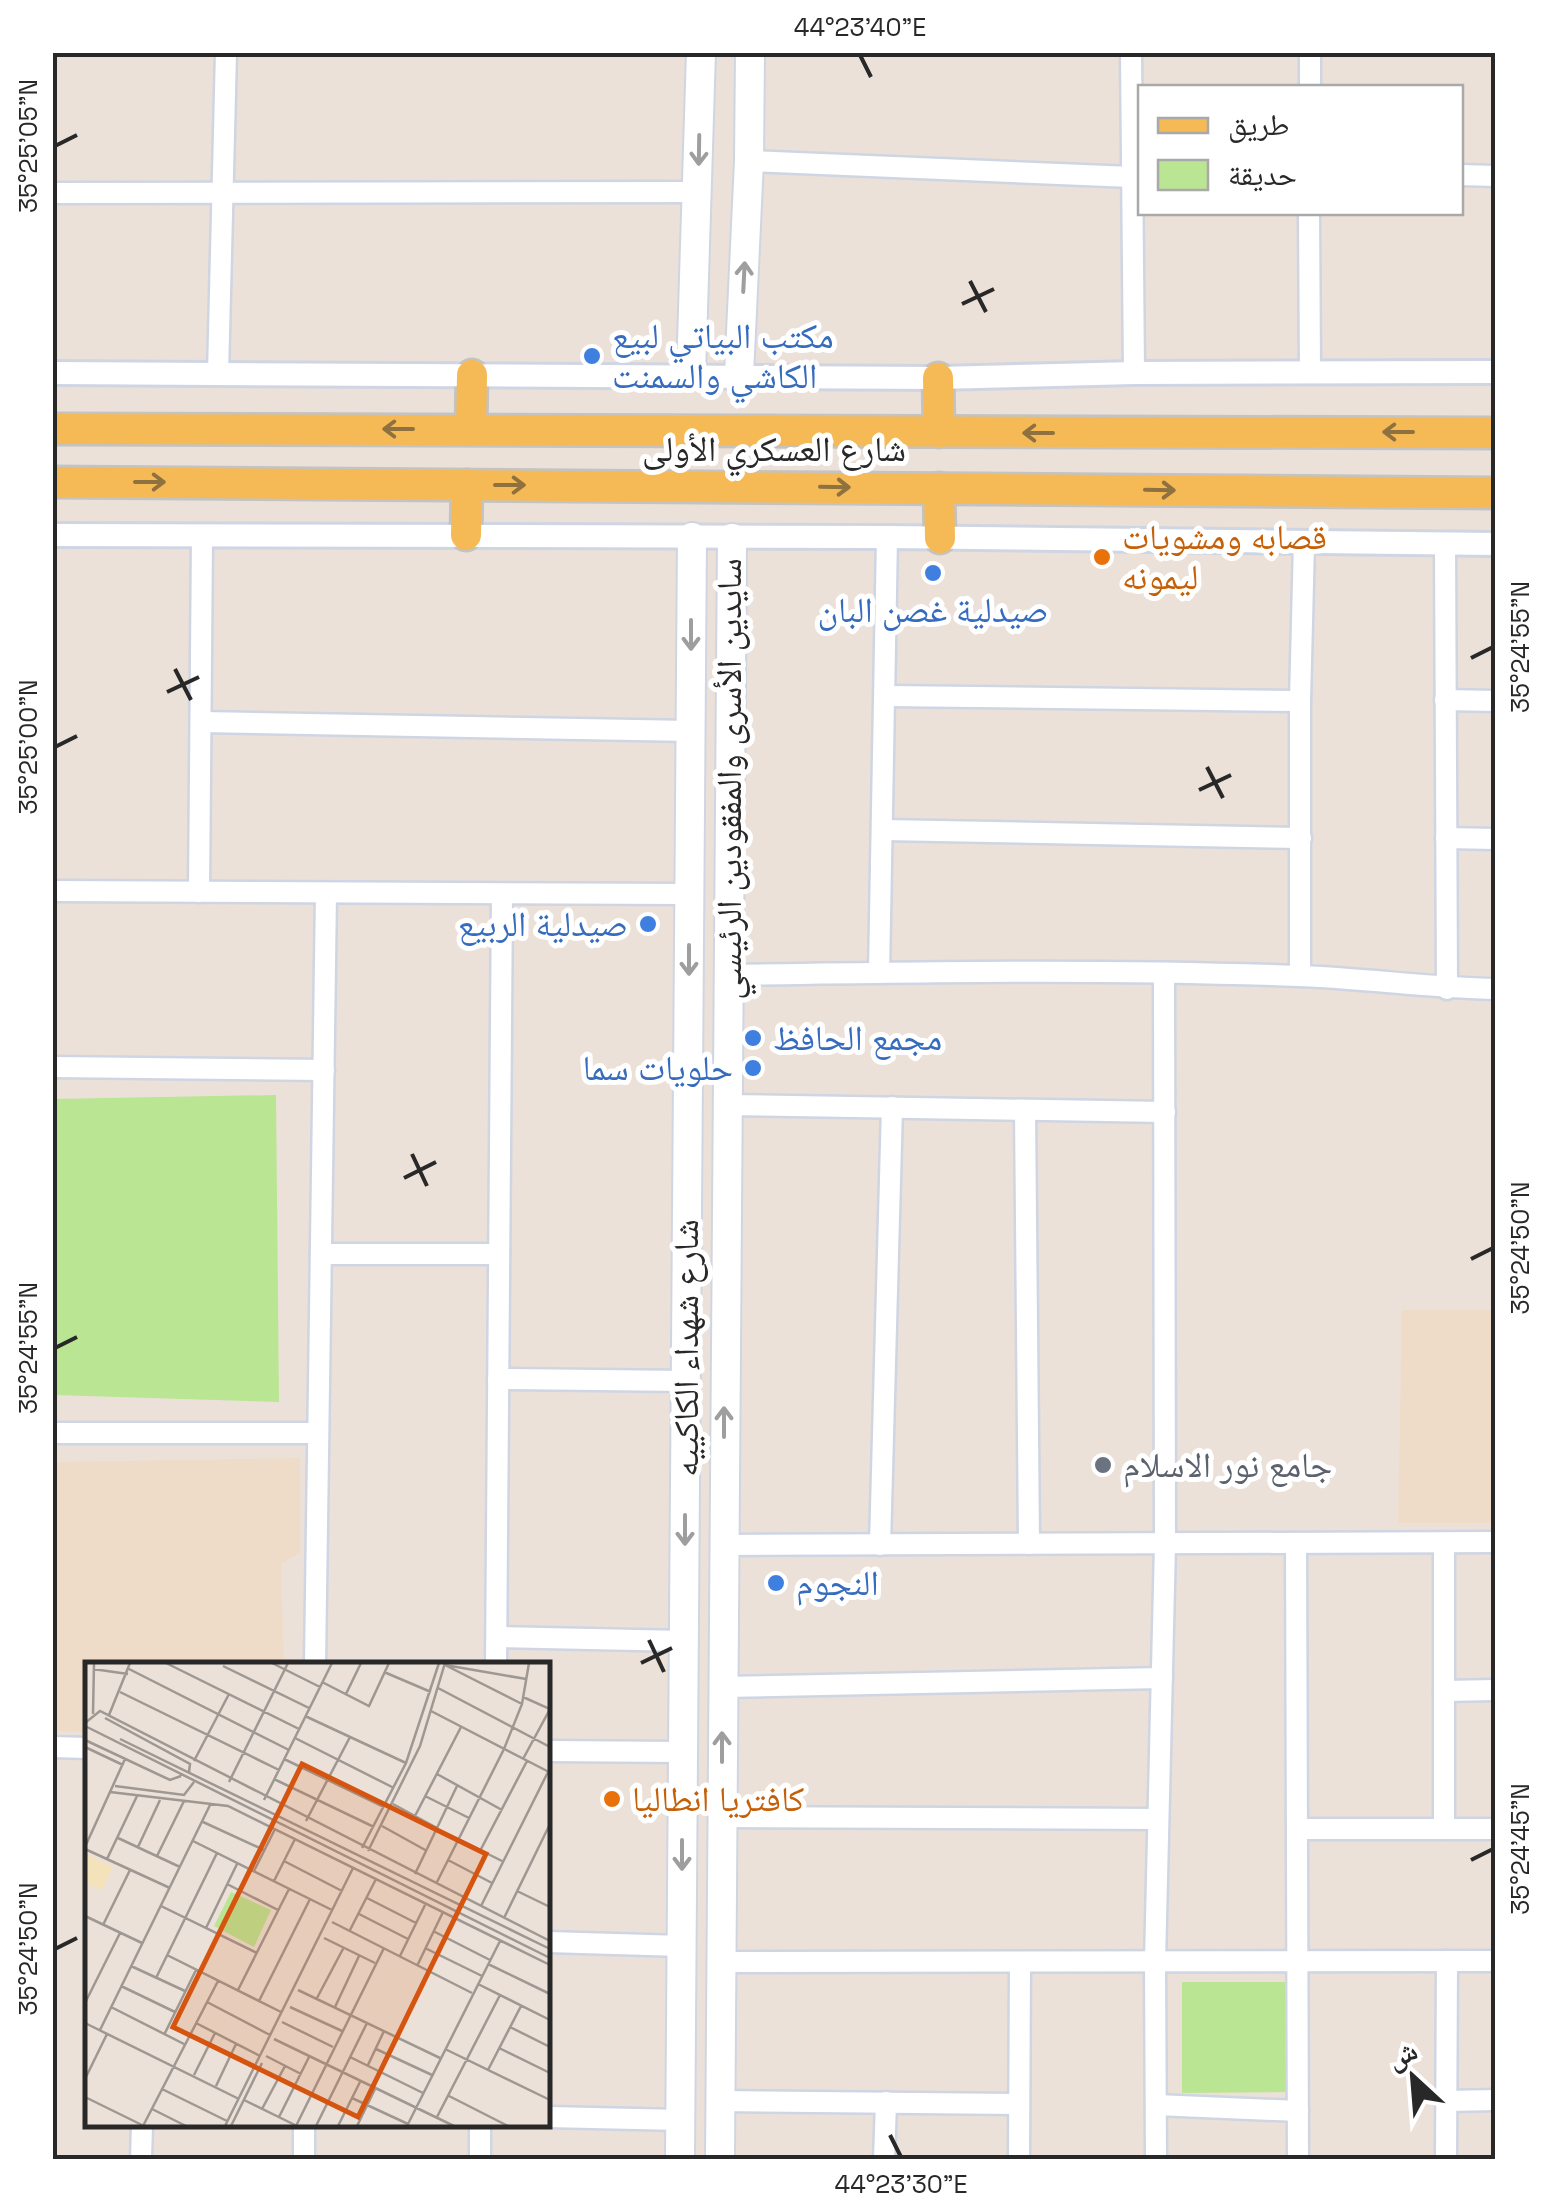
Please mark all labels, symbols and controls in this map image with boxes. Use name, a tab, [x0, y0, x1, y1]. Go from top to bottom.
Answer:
text: 44°23'40"E	[794, 11, 926, 43]
text: 35°25'05"N	[12, 79, 44, 213]
legend	[1138, 85, 1463, 215]
text: طريق	[1228, 105, 1289, 144]
one-way arrow	[690, 132, 708, 165]
text: حديقة	[1228, 155, 1297, 194]
one-way arrow	[734, 262, 753, 294]
place label: مكتب البياتي لبيع الكاشي والسمنت	[612, 314, 834, 404]
marker: مكتب البياتي لبيع الكاشي والسمنت	[581, 345, 603, 367]
one-way arrow	[383, 420, 416, 438]
one-way arrow	[1383, 422, 1416, 442]
one-way arrow	[1023, 424, 1056, 442]
street label: شارع العسكري الأولى	[642, 427, 906, 477]
one-way arrow	[132, 472, 165, 492]
one-way arrow	[492, 476, 525, 494]
one-way arrow	[818, 478, 850, 496]
one-way arrow	[1142, 480, 1175, 500]
place label: قصابه ومشويات ليمونه	[1122, 515, 1327, 599]
marker: قصابه ومشويات ليمونه	[1091, 546, 1113, 568]
street label: سايدين الأسرى والمفقودين الرئيسي	[707, 558, 757, 1000]
marker: صيدلية غصن البان	[922, 562, 944, 584]
text: 35°24'55"N	[1504, 581, 1536, 713]
place label: صيدلية غصن البان	[817, 588, 1049, 632]
one-way arrow	[682, 618, 700, 650]
text: 35°25'00"N	[12, 679, 44, 815]
place label: صيدلية الربيع	[458, 902, 628, 946]
marker: صيدلية الربيع	[637, 913, 659, 935]
one-way arrow	[680, 942, 698, 975]
place label: مجمع الحافظ	[773, 1016, 942, 1060]
marker: مجمع الحافظ	[742, 1027, 764, 1049]
place label: حلويات سما	[583, 1046, 733, 1090]
marker: حلويات سما	[742, 1057, 764, 1079]
text: 35°24'50"N	[1504, 1181, 1536, 1315]
street label: شارع شهداء الكاكييه	[664, 1219, 708, 1477]
text: 35°24'55"N	[12, 1282, 44, 1414]
one-way arrow	[715, 1407, 734, 1439]
place label: جامع نور الاسلام	[1123, 1443, 1332, 1488]
marker: جامع نور الاسلام	[1092, 1454, 1114, 1476]
one-way arrow	[676, 1512, 694, 1545]
place label: النجوم	[796, 1561, 879, 1606]
marker: النجوم	[765, 1572, 787, 1594]
inset map	[85, 1662, 550, 2127]
one-way arrow	[712, 1732, 732, 1764]
place label: كافتريا انطاليا	[632, 1777, 804, 1821]
text: 35°24'45"N	[1504, 1783, 1536, 1915]
marker: كافتريا انطاليا	[601, 1788, 623, 1810]
one-way arrow	[673, 1838, 692, 1870]
text: 35°24'50"N	[12, 1882, 44, 2016]
north arrow	[1363, 2027, 1463, 2127]
text: ش	[1381, 2032, 1423, 2077]
text: 44°23'30"E	[835, 2168, 967, 2200]

